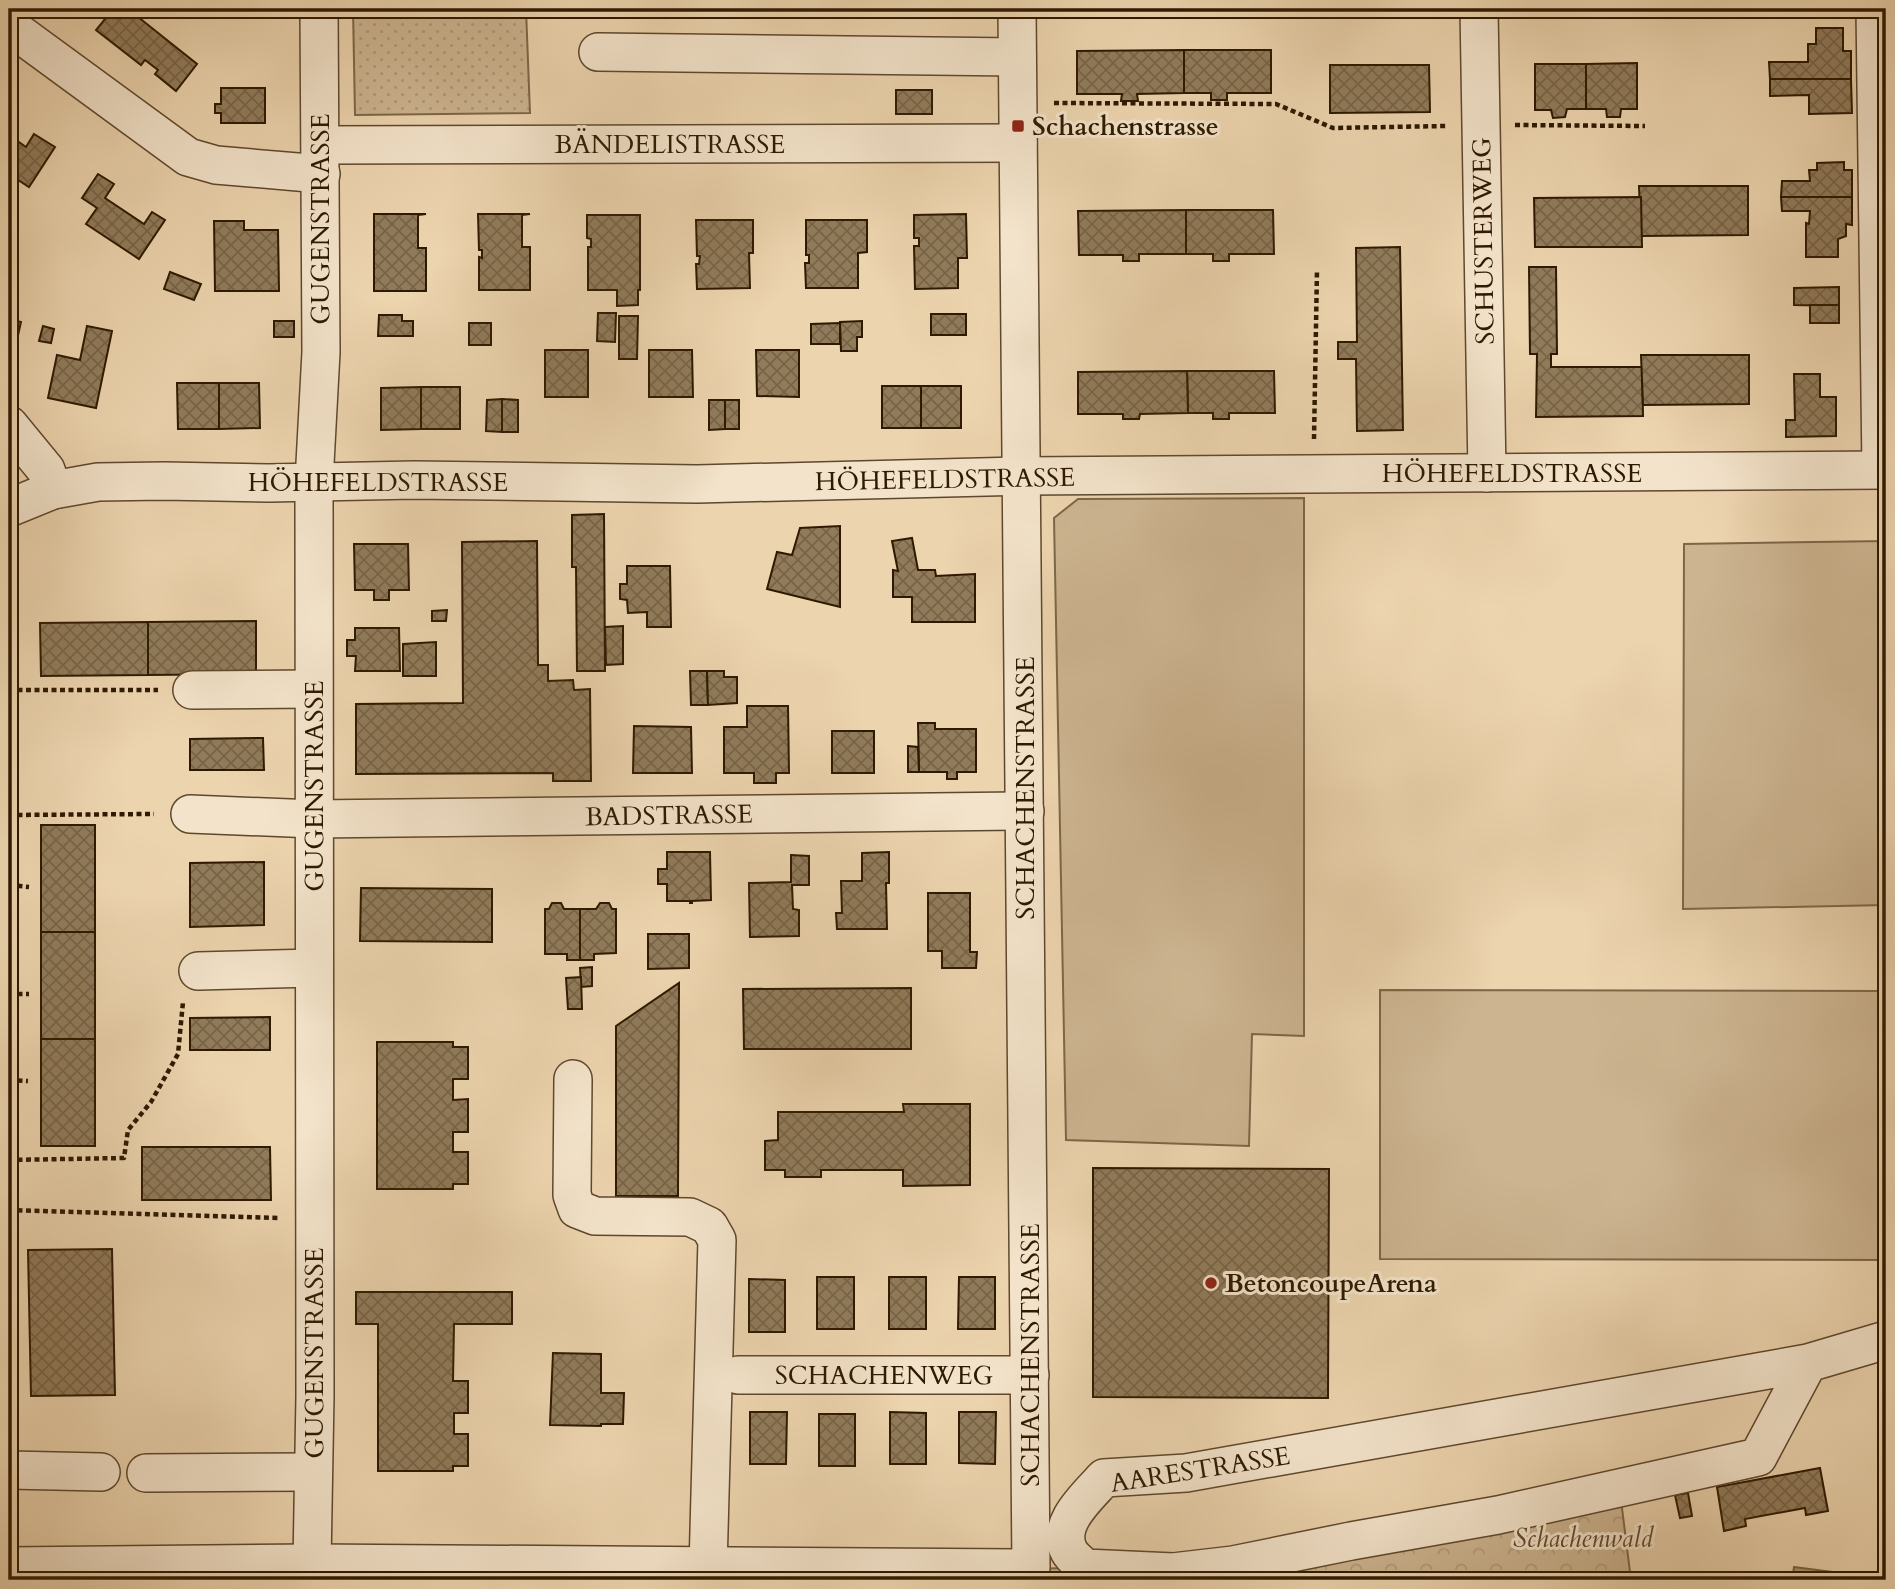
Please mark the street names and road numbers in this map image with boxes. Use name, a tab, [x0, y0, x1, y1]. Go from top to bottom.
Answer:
street label: GUGENSTRASSE	[303, 113, 338, 325]
street label: BÄNDELISTRASSE	[555, 127, 785, 162]
street label: SCHUSTERWEG	[1464, 137, 1503, 345]
street label: HÖHEFELDSTRASSE	[1382, 456, 1642, 491]
street label: HÖHEFELDSTRASSE	[815, 460, 1075, 499]
street label: HÖHEFELDSTRASSE	[248, 465, 508, 500]
street label: SCHACHENSTRASSE	[1008, 656, 1043, 920]
street label: GUGENSTRASSE	[297, 680, 332, 892]
street label: BADSTRASSE	[585, 797, 753, 834]
street label: SCHACHENSTRASSE	[1013, 1223, 1048, 1487]
street label: GUGENSTRASSE	[297, 1247, 332, 1459]
street label: SCHACHENWEG	[775, 1358, 993, 1393]
street label: AARESTRASSE	[1108, 1438, 1293, 1501]

